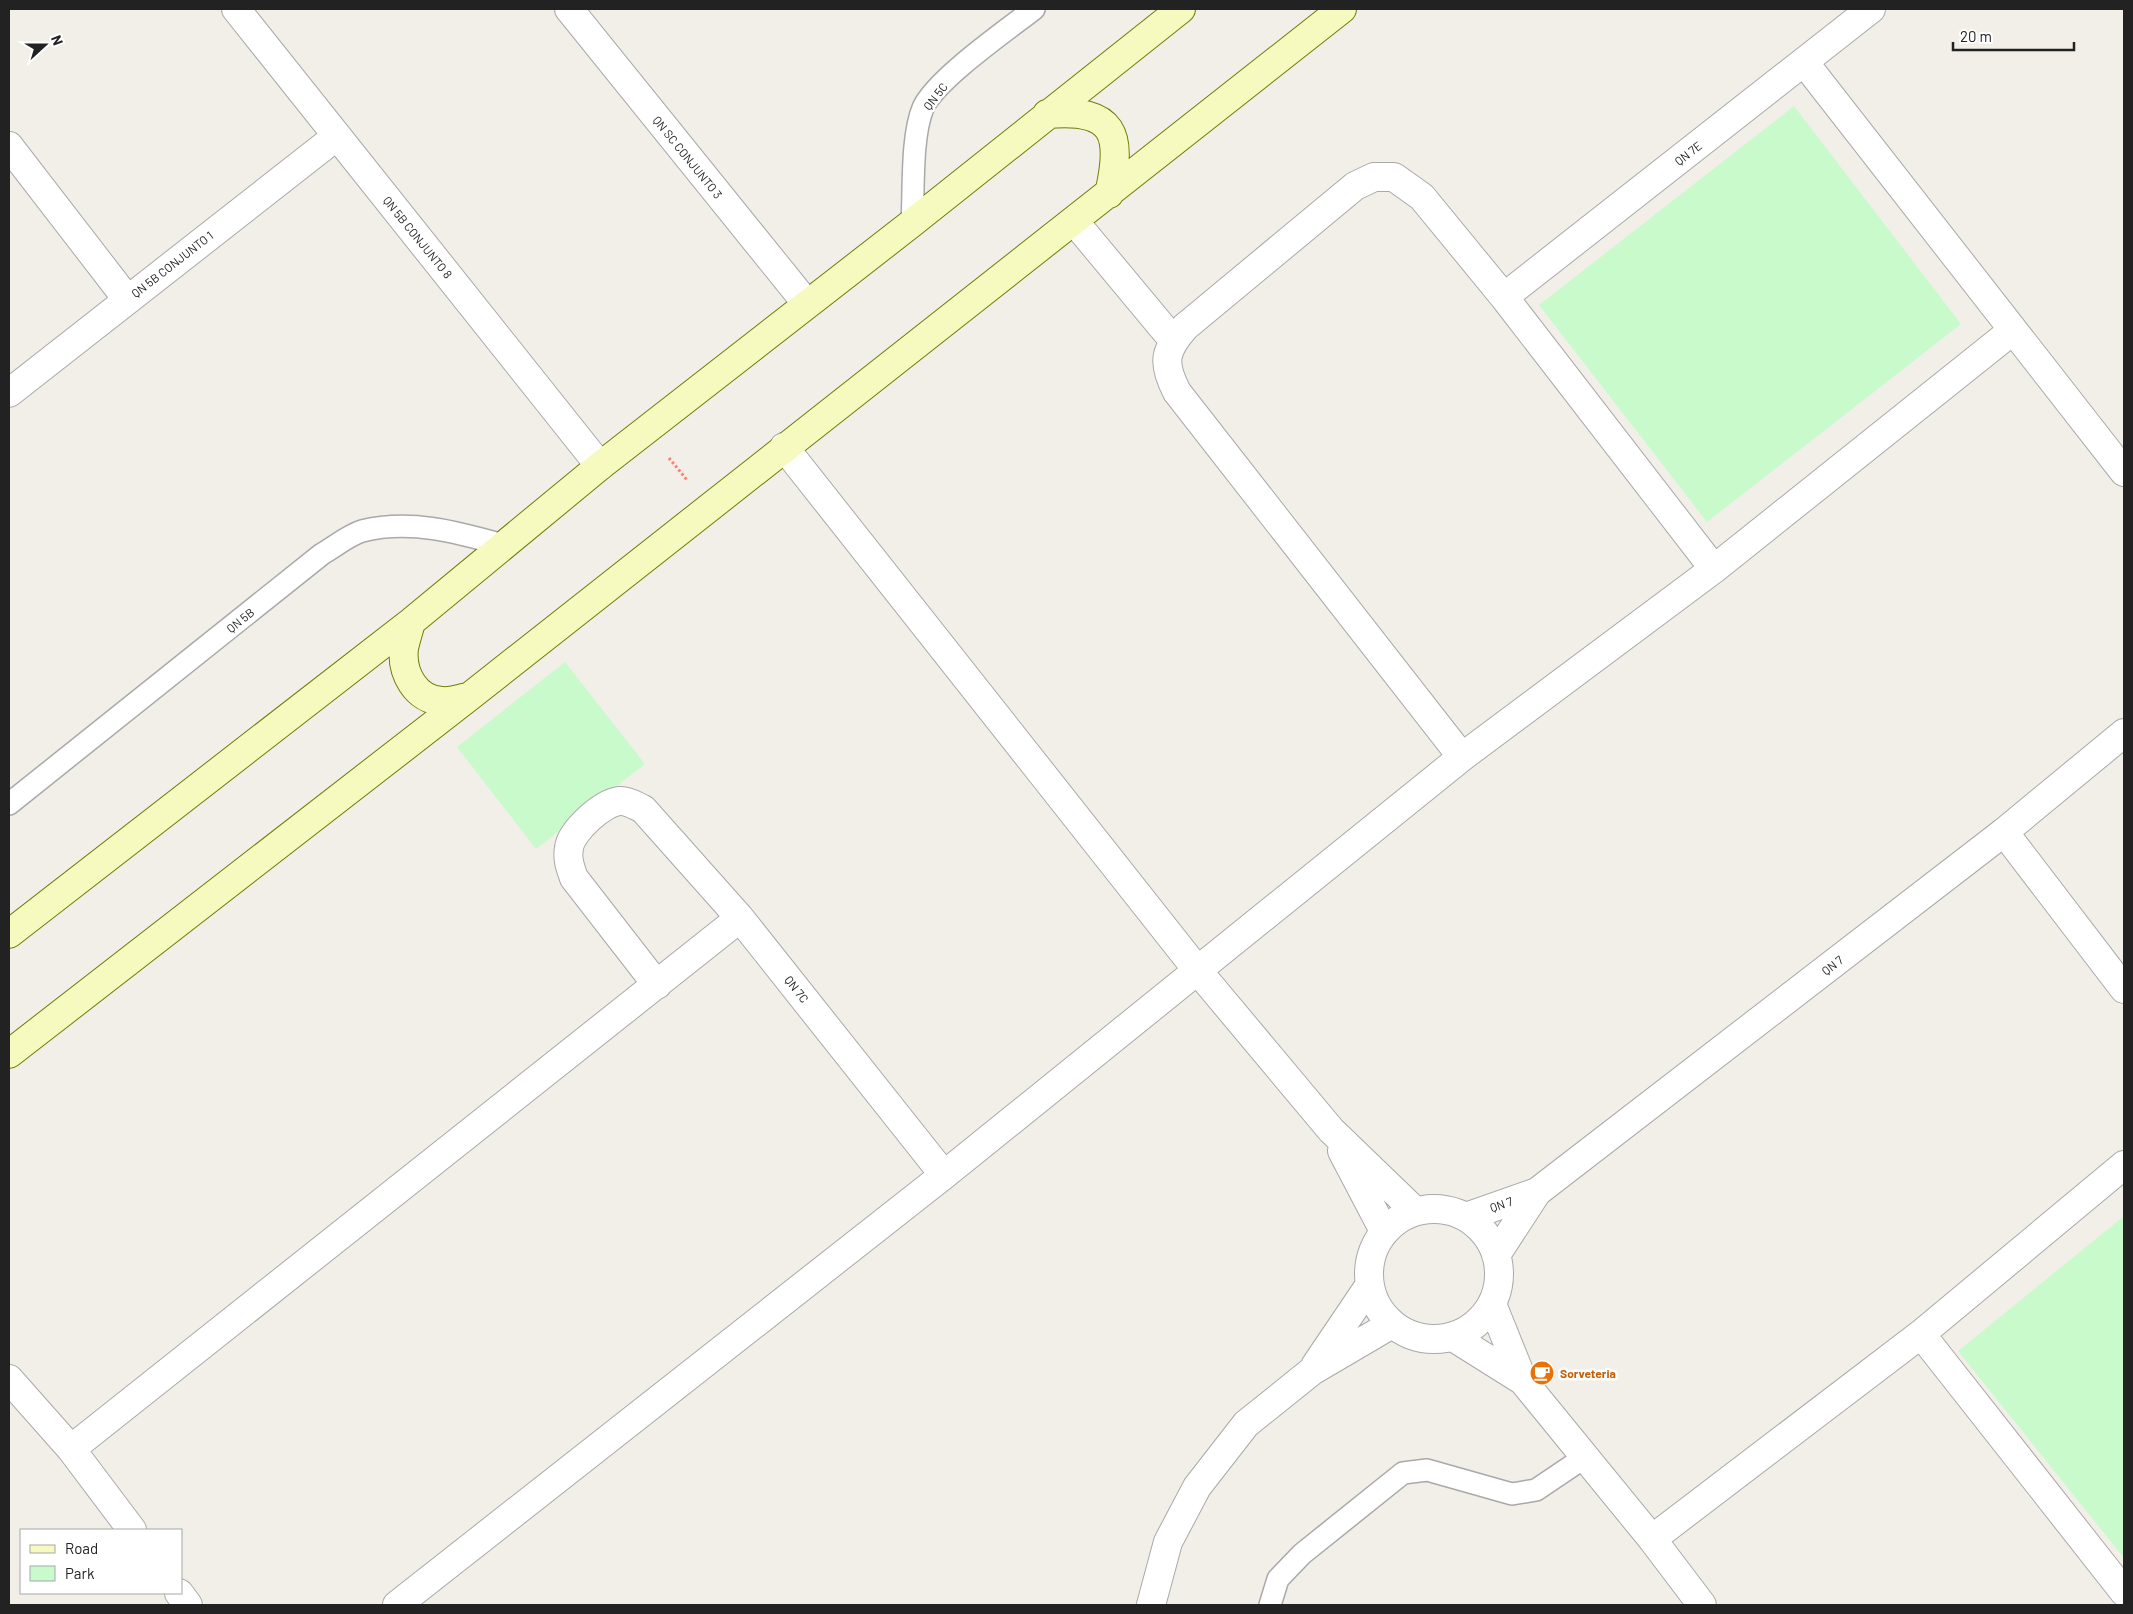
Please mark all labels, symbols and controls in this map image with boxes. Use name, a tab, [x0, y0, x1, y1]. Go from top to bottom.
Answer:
north arrow	[20, 20, 70, 70]
scale bar	[1953, 20, 2074, 52]
text: 20 m	[1960, 27, 1992, 45]
text: N	[48, 33, 67, 48]
street label: QN 5C	[920, 80, 950, 112]
street label: QN SC CONJUNTO 3	[650, 113, 726, 201]
street label: QN 7E	[1672, 138, 1704, 168]
street label: QN 5B CONJUNTO 8	[381, 193, 455, 281]
street label: QN 5B CONJUNTO 1	[128, 228, 216, 300]
street label: QN 5B	[224, 605, 256, 635]
street label: QN 7	[1819, 952, 1846, 978]
street label: QN 7C	[782, 973, 812, 1005]
street label: QN 7	[1488, 1194, 1515, 1214]
cafe icon: Sorveteria	[1529, 1360, 1555, 1386]
place label: Sorveteria	[1560, 1366, 1616, 1380]
legend	[20, 1529, 182, 1594]
text: Road	[65, 1539, 98, 1557]
text: Park	[65, 1564, 95, 1582]

